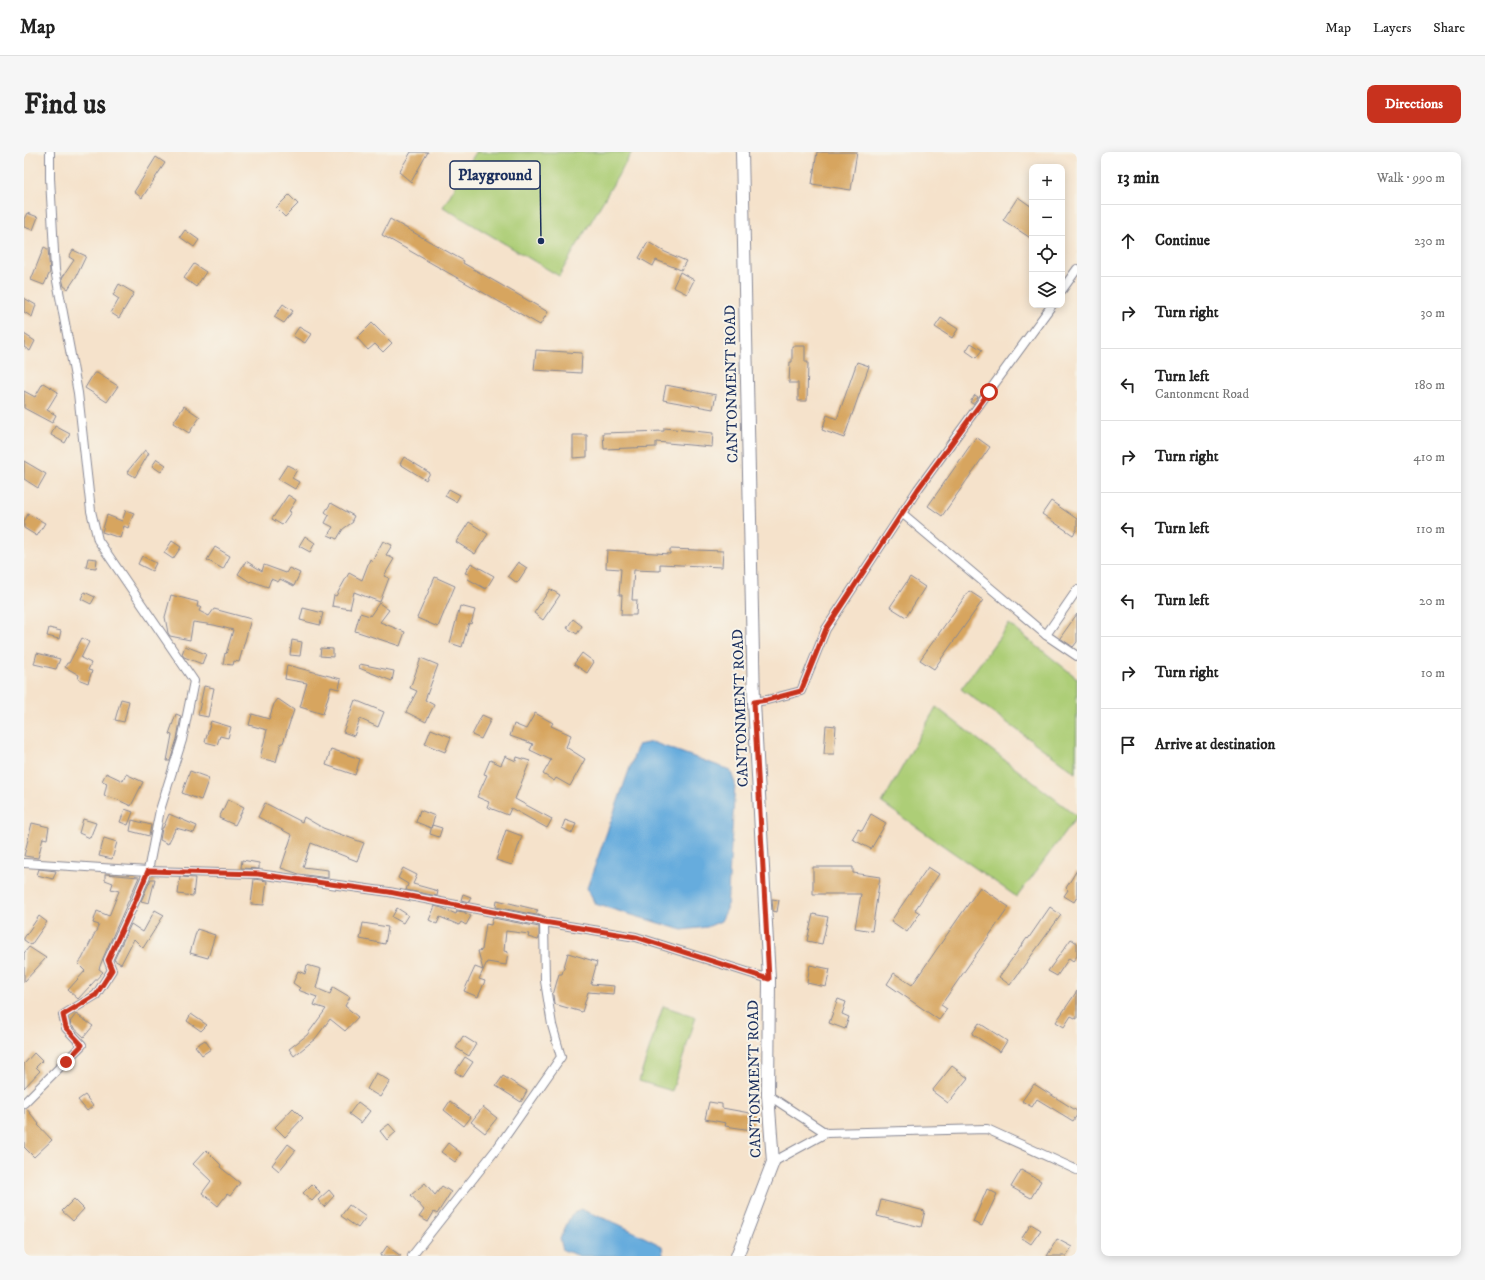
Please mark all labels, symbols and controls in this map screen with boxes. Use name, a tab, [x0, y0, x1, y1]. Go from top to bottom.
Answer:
text: Map	[20, 16, 55, 39]
text: Map	[1325, 19, 1351, 37]
text: Layers	[1373, 19, 1411, 37]
text: Share	[1433, 19, 1465, 37]
button: Directions	[1367, 85, 1461, 123]
text: Find us	[24, 87, 106, 122]
callout: Playground	[450, 161, 540, 189]
map controls	[1029, 164, 1065, 308]
button: +	[1029, 164, 1065, 200]
text: Playground	[458, 165, 533, 185]
text: 13 min	[1117, 167, 1159, 189]
text: Walk · 990 m	[1377, 170, 1445, 186]
button: −	[1029, 200, 1065, 236]
icon: ahead	[1117, 230, 1139, 252]
text: Continue	[1155, 231, 1210, 250]
text: 230 m	[1414, 233, 1445, 249]
button: locate	[1029, 236, 1065, 272]
button: layers	[1029, 272, 1065, 308]
icon: right	[1117, 302, 1139, 324]
text: Turn right	[1155, 303, 1218, 322]
street label: CANTONMENT ROAD	[721, 305, 742, 463]
text: 30 m	[1421, 305, 1445, 321]
text: Turn left	[1155, 367, 1209, 386]
icon: left	[1117, 374, 1139, 396]
text: 180 m	[1414, 377, 1445, 393]
route start	[980, 383, 998, 401]
text: Cantonment Road	[1155, 386, 1249, 402]
icon: right	[1117, 446, 1139, 468]
text: Turn right	[1155, 447, 1218, 466]
text: 410 m	[1413, 449, 1445, 465]
icon: left	[1117, 518, 1139, 540]
text: Turn left	[1155, 519, 1209, 538]
text: 110 m	[1416, 521, 1445, 537]
icon: left	[1117, 590, 1139, 612]
text: Turn left	[1155, 591, 1209, 610]
text: 20 m	[1419, 593, 1445, 609]
street label: CANTONMENT ROAD	[728, 629, 753, 787]
icon: right	[1117, 662, 1139, 684]
text: Turn right	[1155, 663, 1218, 682]
text: 10 m	[1421, 665, 1445, 681]
icon: arrive	[1117, 734, 1139, 756]
text: Arrive at destination	[1155, 735, 1275, 754]
street label: CANTONMENT ROAD	[744, 1000, 765, 1158]
route end	[57, 1053, 75, 1071]

